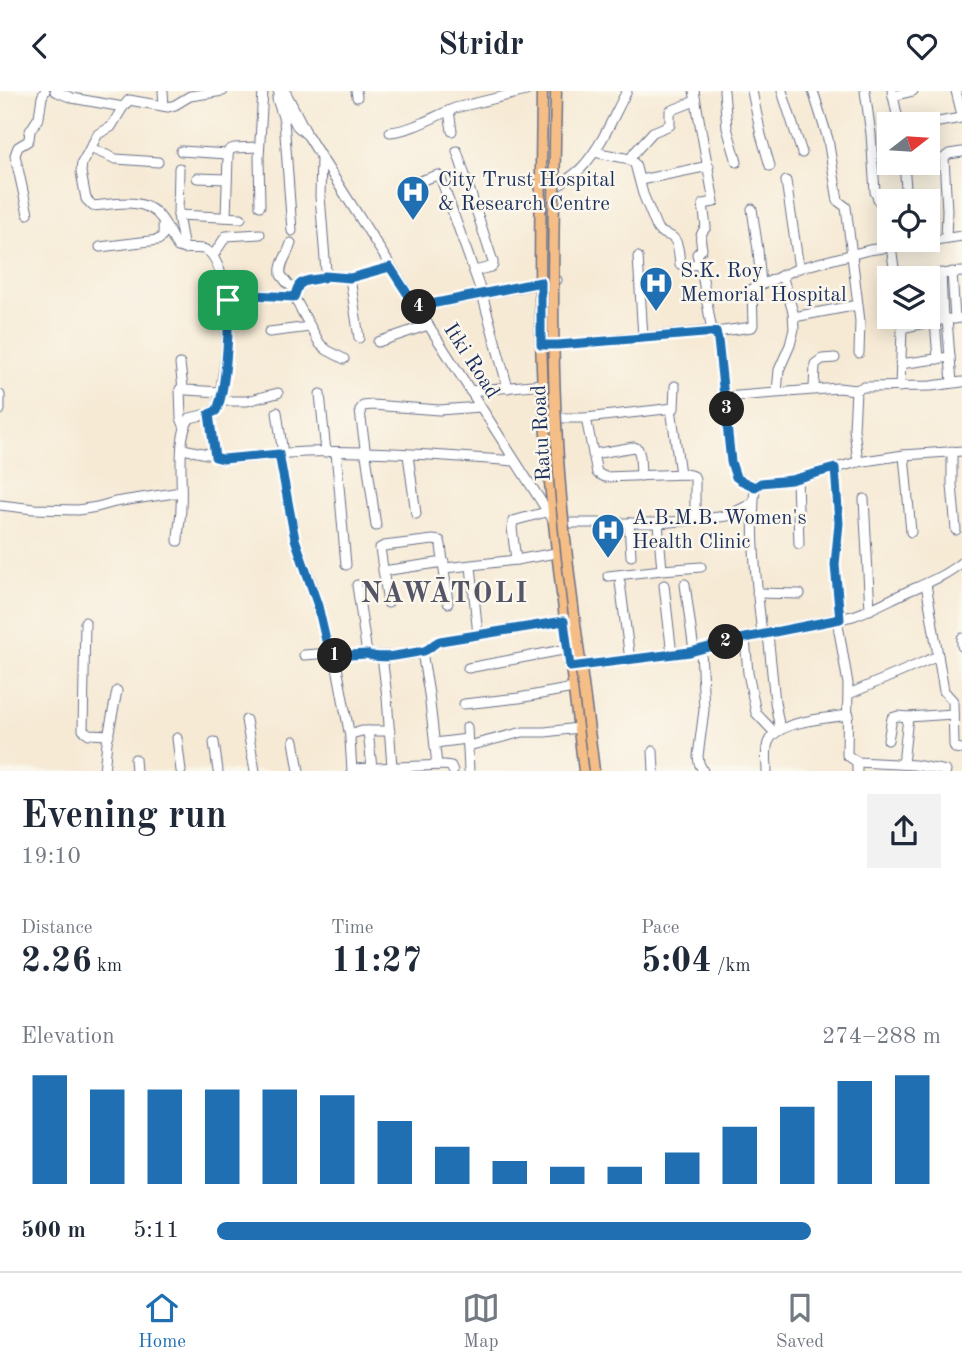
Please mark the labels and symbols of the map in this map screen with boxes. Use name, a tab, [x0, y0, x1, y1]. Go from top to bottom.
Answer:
north arrow	[877, 112, 940, 175]
place label: City Trust Hospital & Research Centre	[438, 170, 616, 215]
hospital icon: City Trust Hospital & Research Centre	[394, 173, 432, 222]
place label: S.K. Roy Memorial Hospital	[680, 261, 847, 306]
hospital icon: S.K. Roy Memorial Hospital	[637, 264, 675, 313]
pin	[198, 270, 258, 330]
pin: 4	[402, 289, 436, 325]
street label: Itki Road	[439, 320, 503, 402]
street label: Ratu Road	[529, 384, 555, 482]
pin: 3	[710, 391, 744, 427]
place label: A.B.M.B. Women's Health Clinic	[632, 508, 807, 553]
hospital icon: A.B.M.B. Women's Health Clinic	[589, 511, 627, 560]
district label: NAWĀTOLI	[361, 577, 529, 609]
pin: 2	[708, 625, 744, 659]
pin: 1	[318, 639, 352, 673]

